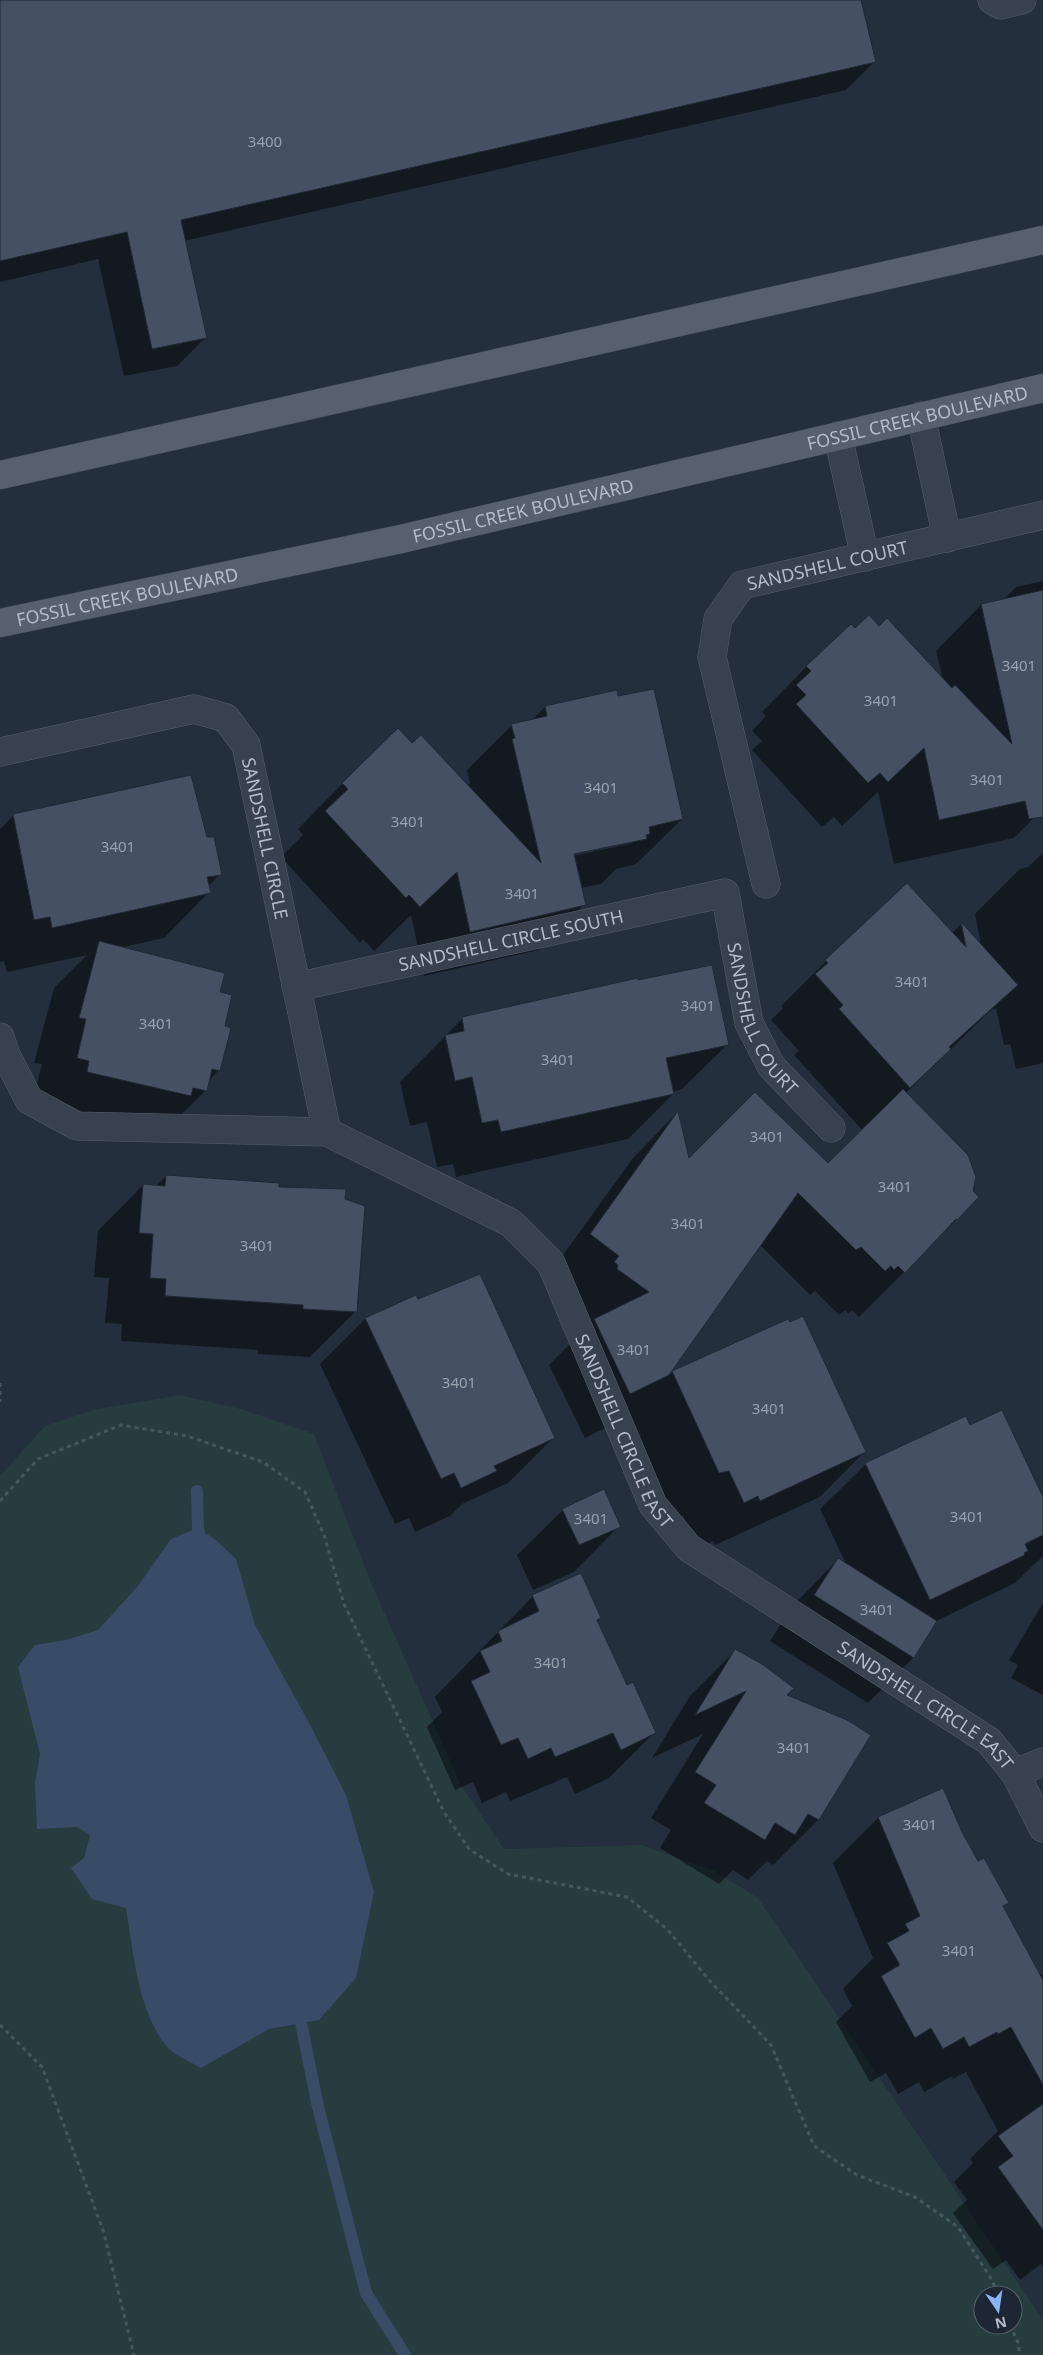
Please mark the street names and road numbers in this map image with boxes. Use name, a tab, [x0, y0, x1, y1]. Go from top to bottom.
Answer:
street label: FOSSIL CREEK BOULEVARD	[804, 380, 1030, 455]
street label: FOSSIL CREEK BOULEVARD	[410, 473, 636, 548]
street label: SANDSHELL COURT	[744, 535, 910, 595]
street label: FOSSIL CREEK BOULEVARD	[14, 561, 240, 631]
street label: SANDSHELL CIRCLE	[237, 755, 294, 921]
street label: SANDSHELL CIRCLE SOUTH	[396, 904, 626, 976]
street label: SANDSHELL COURT	[722, 941, 804, 1099]
street label: SANDSHELL CIRCLE EAST	[570, 1330, 679, 1533]
street label: SANDSHELL CIRCLE EAST	[833, 1635, 1019, 1774]

